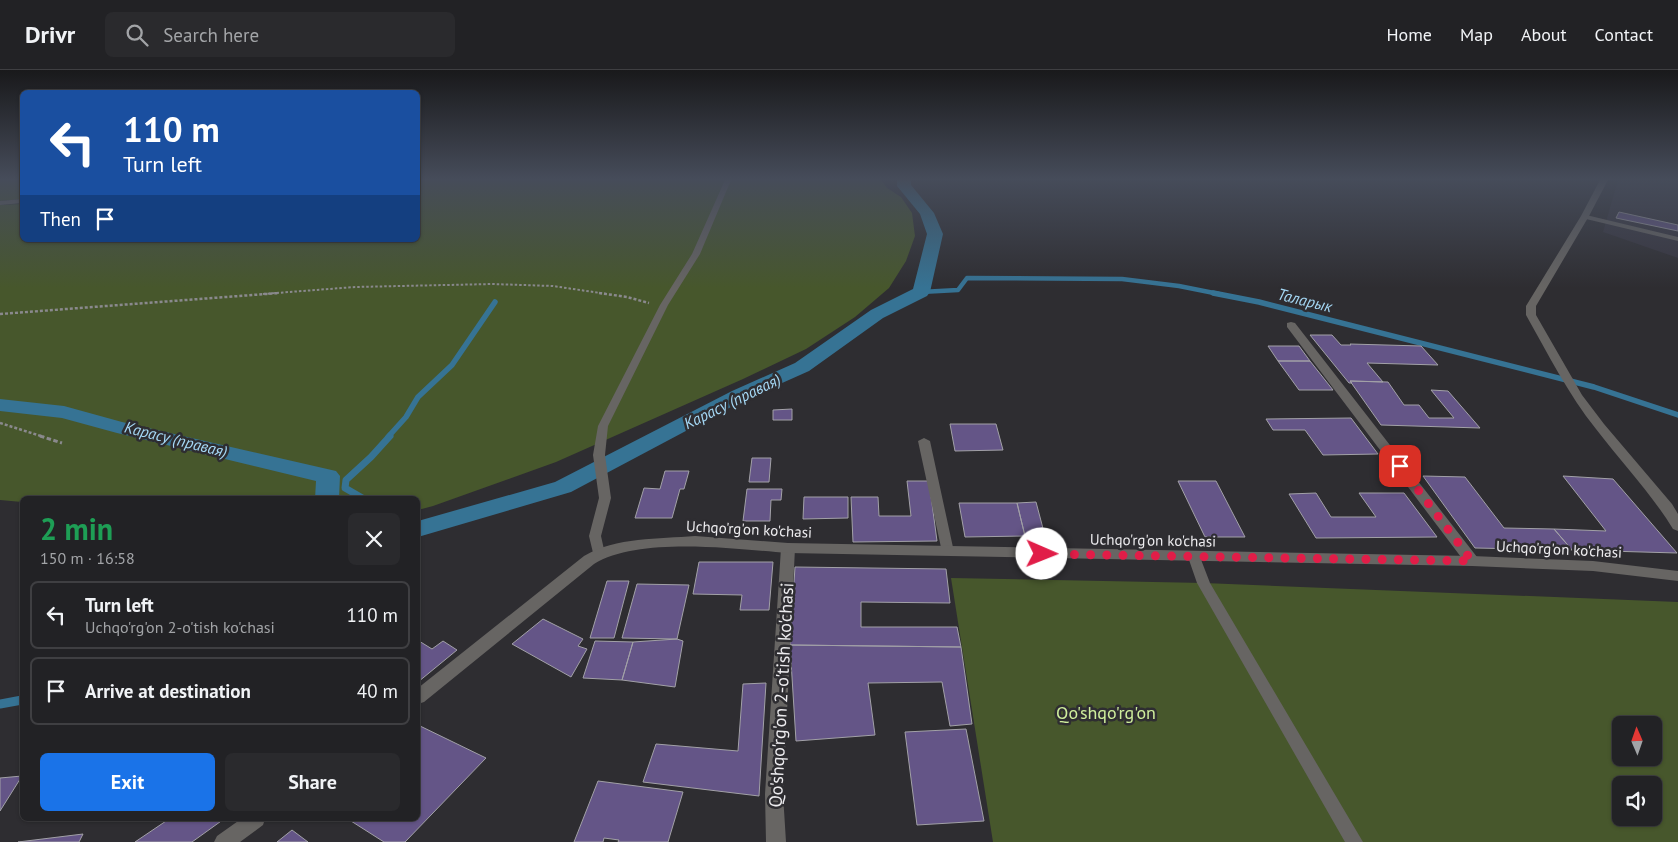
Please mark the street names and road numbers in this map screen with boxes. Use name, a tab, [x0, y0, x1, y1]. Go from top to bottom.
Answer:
street label: Uchqo'rg'on ko'chasi	[685, 516, 813, 542]
street label: Uchqo'rg'on ko'chasi	[1090, 529, 1216, 551]
street label: Uchqo'rg'on ko'chasi	[1495, 536, 1623, 562]
street label: Qo'shqo'rg'on 2-o'tish ko'chasi	[764, 582, 798, 808]

